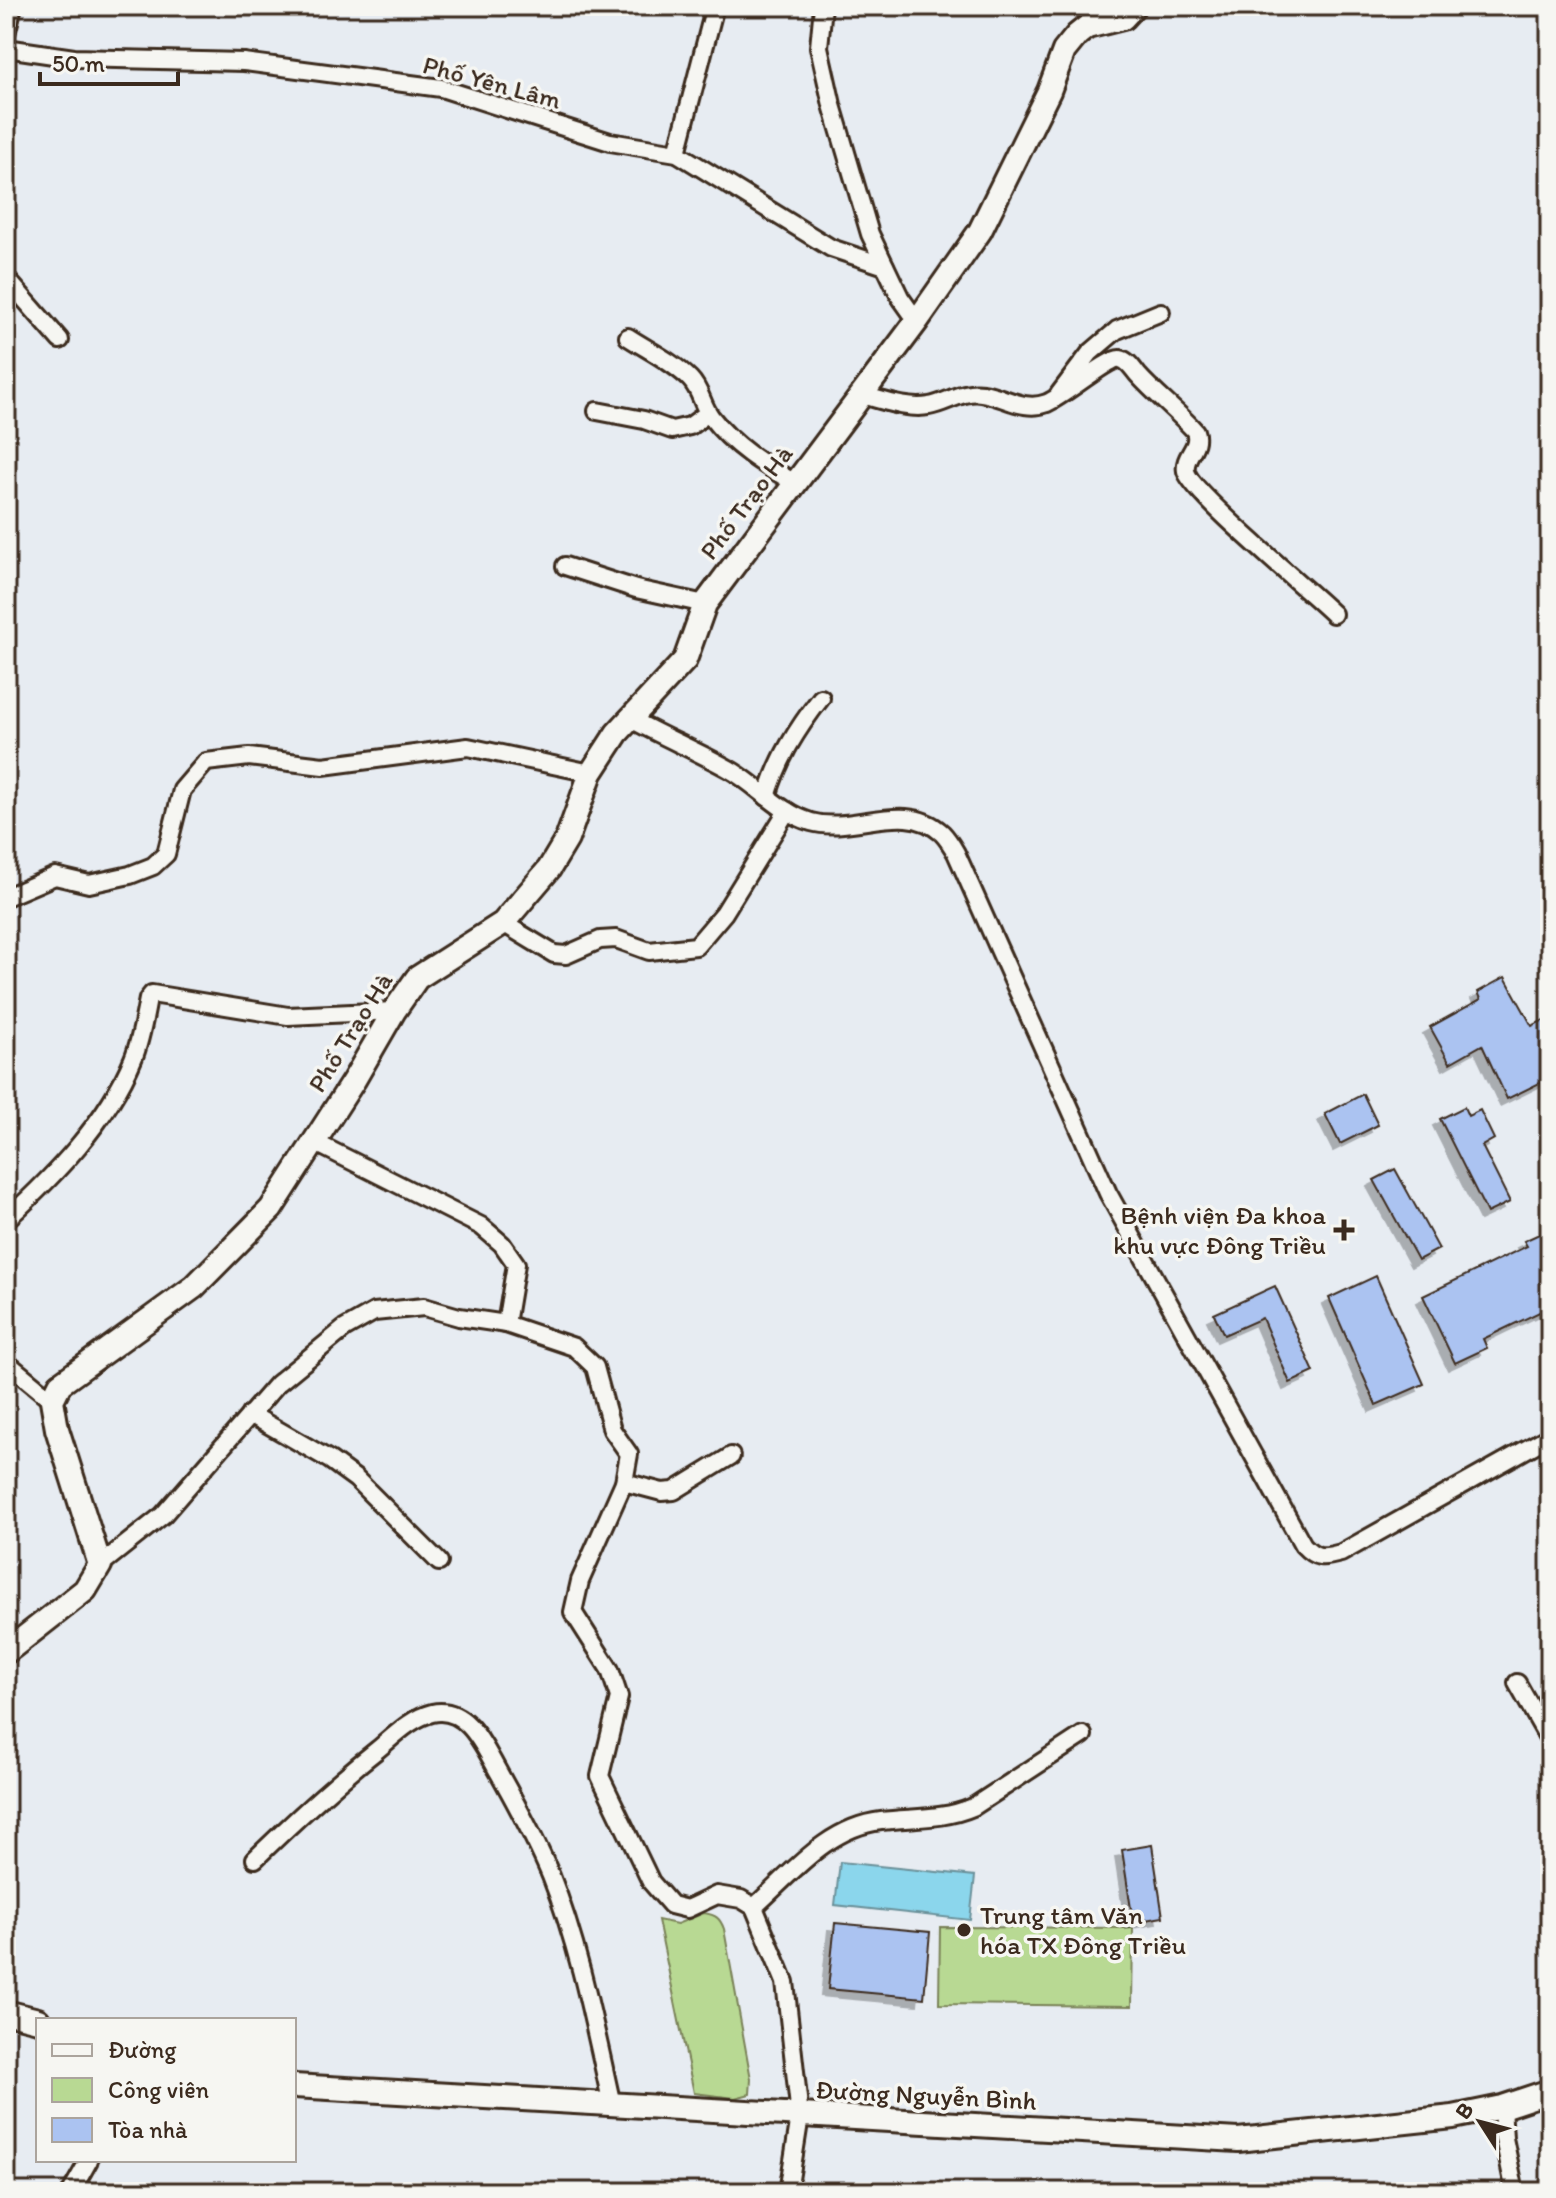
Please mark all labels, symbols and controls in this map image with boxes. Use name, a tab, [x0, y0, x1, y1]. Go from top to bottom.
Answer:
scale bar	[40, 36, 178, 86]
street label: Phố Yên Lâm	[419, 48, 565, 116]
text: 50 m	[52, 49, 105, 78]
street label: Phố Trạo Hà	[693, 438, 800, 566]
street label: Phố Trạo Hà	[301, 966, 400, 1098]
place label: Bệnh viện Đa khoa khu vực Đông Triều	[1113, 1199, 1327, 1261]
marker: Bệnh viện Đa khoa khu vực Đông Triều	[1333, 1219, 1355, 1241]
place label: Trung tâm Văn hóa TX Đông Triều	[980, 1899, 1186, 1961]
marker: Trung tâm Văn hóa TX Đông Triều	[955, 1921, 973, 1939]
legend	[36, 2018, 296, 2162]
text: Đường	[108, 2035, 177, 2064]
street label: Đường Nguyễn Bình	[815, 2073, 1038, 2117]
text: Công viên	[108, 2075, 210, 2104]
north arrow	[1440, 2082, 1520, 2162]
text: B	[1449, 2097, 1479, 2124]
text: Tòa nhà	[108, 2115, 188, 2144]

